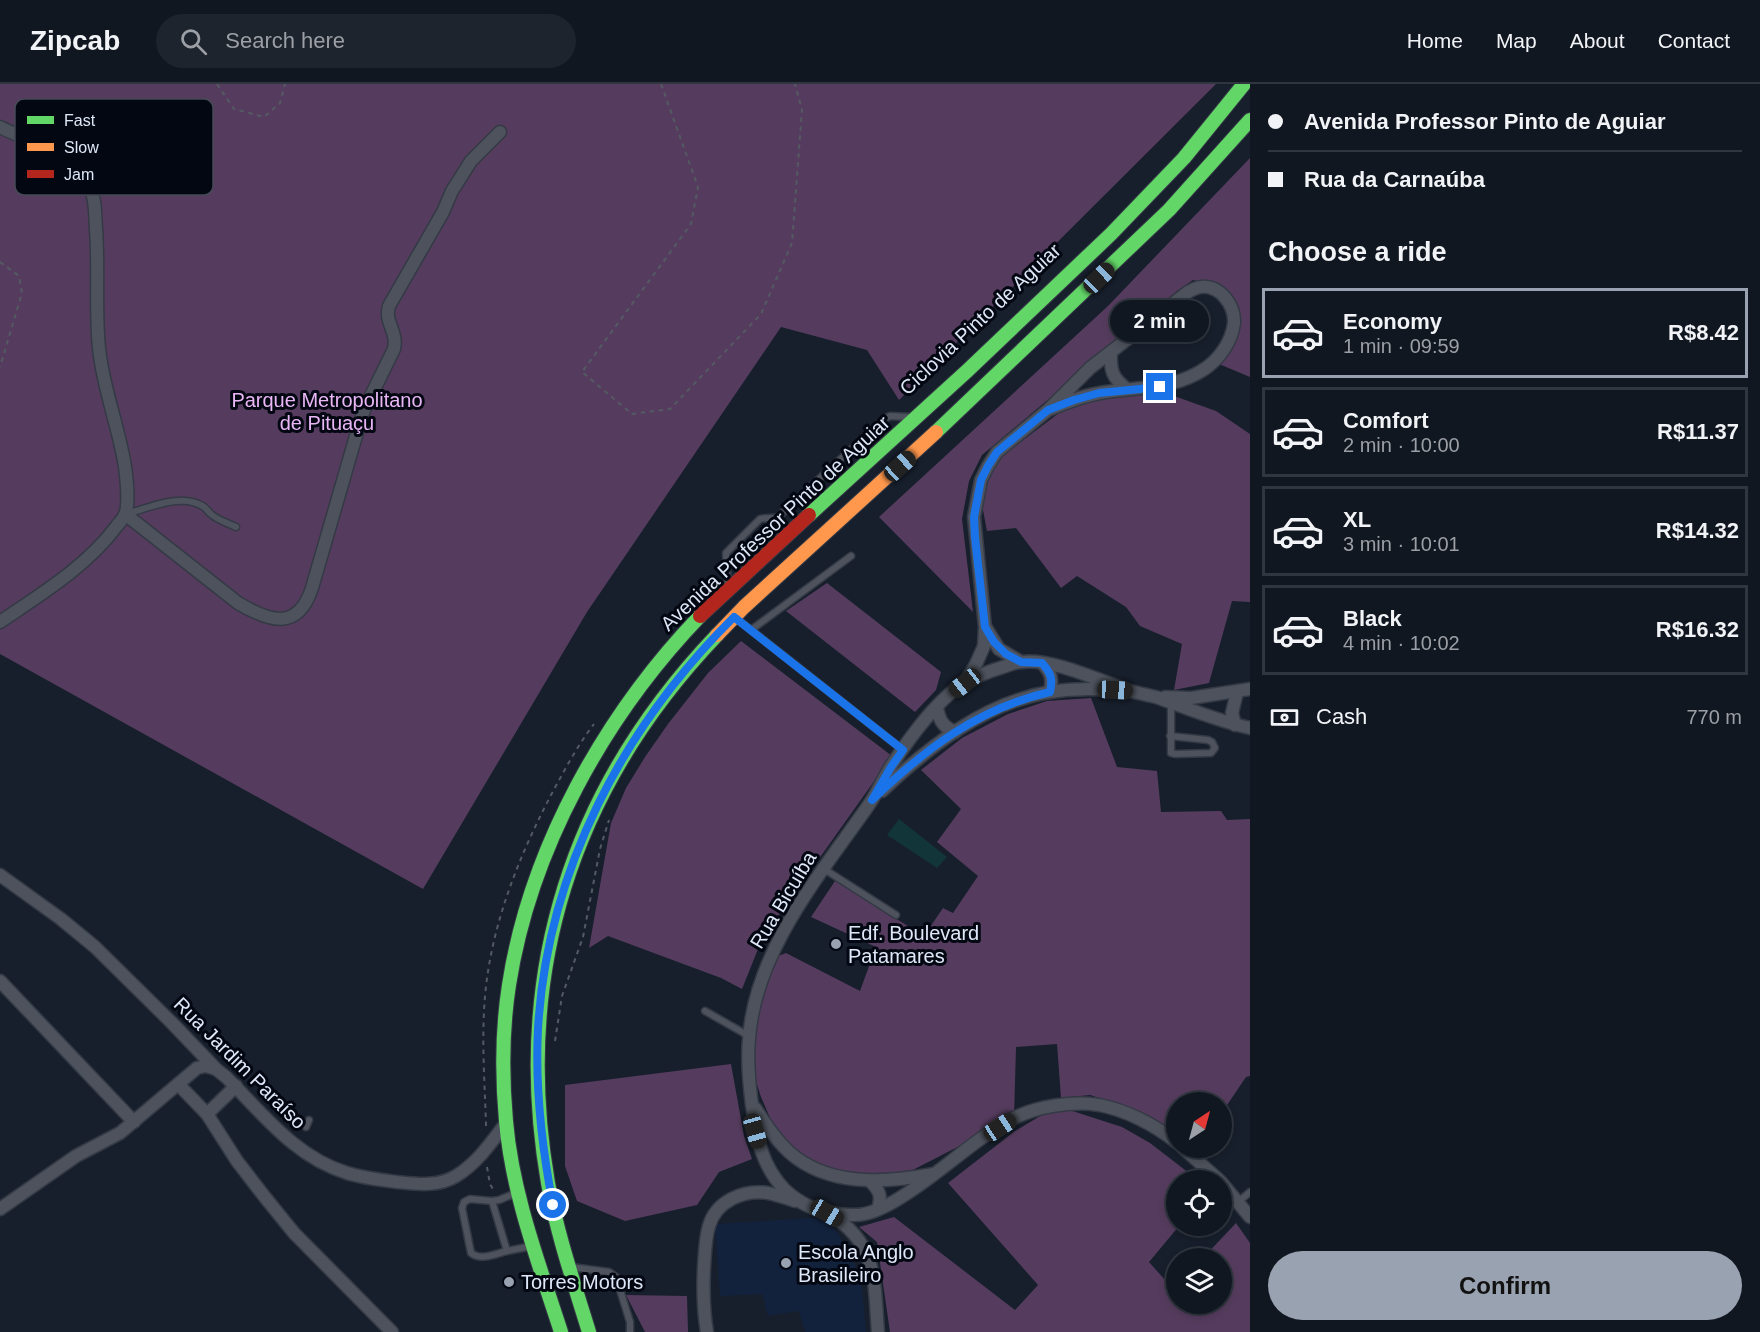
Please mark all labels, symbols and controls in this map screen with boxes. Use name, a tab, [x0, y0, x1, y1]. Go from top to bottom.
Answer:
search box	[156, 14, 576, 68]
text: Zipcab	[30, 25, 120, 56]
icon: search	[177, 25, 210, 58]
text: Search here	[225, 28, 345, 53]
text: Home	[1407, 29, 1463, 52]
text: Map	[1496, 29, 1537, 52]
text: About	[1570, 29, 1625, 52]
text: Contact	[1658, 29, 1730, 52]
legend	[15, 99, 213, 195]
text: Avenida Professor Pinto de Aguiar	[1304, 109, 1665, 134]
text: Fast	[64, 112, 96, 129]
text: Slow	[64, 139, 99, 156]
text: Jam	[64, 166, 94, 183]
text: Rua da Carnaúba	[1304, 167, 1485, 192]
text: Choose a ride	[1268, 237, 1447, 267]
street label: Ciclovia Pinto de Aguiar	[895, 239, 1065, 399]
car	[1080, 259, 1118, 297]
callout: 2 min	[1110, 300, 1210, 342]
icon: car	[1271, 306, 1325, 360]
text: Economy	[1343, 309, 1442, 334]
text: 2 min	[1133, 310, 1186, 332]
text: R$8.42	[1668, 320, 1739, 345]
text: 1 min · 09:59	[1343, 335, 1460, 357]
route end	[1146, 373, 1173, 400]
park label: Parque Metropolitano de Pituaçu	[231, 389, 423, 434]
icon: car	[1271, 405, 1325, 459]
text: Comfort	[1343, 408, 1429, 433]
street label: Avenida Professor Pinto de Aguiar	[656, 411, 894, 635]
text: R$11.37	[1657, 419, 1739, 444]
text: 2 min · 10:00	[1343, 434, 1460, 456]
car	[881, 447, 919, 485]
icon: car	[1271, 504, 1325, 558]
text: XL	[1343, 507, 1371, 532]
text: R$14.32	[1656, 518, 1739, 543]
text: 3 min · 10:01	[1343, 533, 1460, 555]
icon: car	[1271, 603, 1325, 657]
text: Black	[1343, 606, 1402, 631]
text: R$16.32	[1656, 617, 1739, 642]
text: 4 min · 10:02	[1343, 632, 1460, 654]
car	[945, 665, 985, 701]
car	[1097, 680, 1133, 700]
icon: cash	[1268, 701, 1301, 734]
text: Cash	[1316, 704, 1367, 729]
text: 770 m	[1686, 706, 1742, 728]
street label: Rua Bicuíba	[746, 847, 821, 952]
place label: Edf. Boulevard Patamares	[848, 922, 979, 967]
marker: Edf. Boulevard Patamares	[829, 937, 843, 951]
street label: Rua Jardim Paraíso	[170, 993, 310, 1133]
north arrow	[1166, 1092, 1232, 1158]
map controls	[1166, 1092, 1232, 1314]
car	[980, 1110, 1020, 1144]
car	[741, 1111, 769, 1151]
button: locate	[1166, 1170, 1232, 1236]
route start	[539, 1191, 566, 1218]
car	[807, 1196, 847, 1230]
place label: Escola Anglo Brasileiro	[798, 1241, 914, 1286]
button: layers	[1166, 1248, 1232, 1314]
button: Confirm	[1268, 1251, 1742, 1320]
marker: Escola Anglo Brasileiro	[779, 1256, 793, 1270]
place label: Torres Motors	[521, 1271, 643, 1293]
marker: Torres Motors	[502, 1275, 516, 1289]

